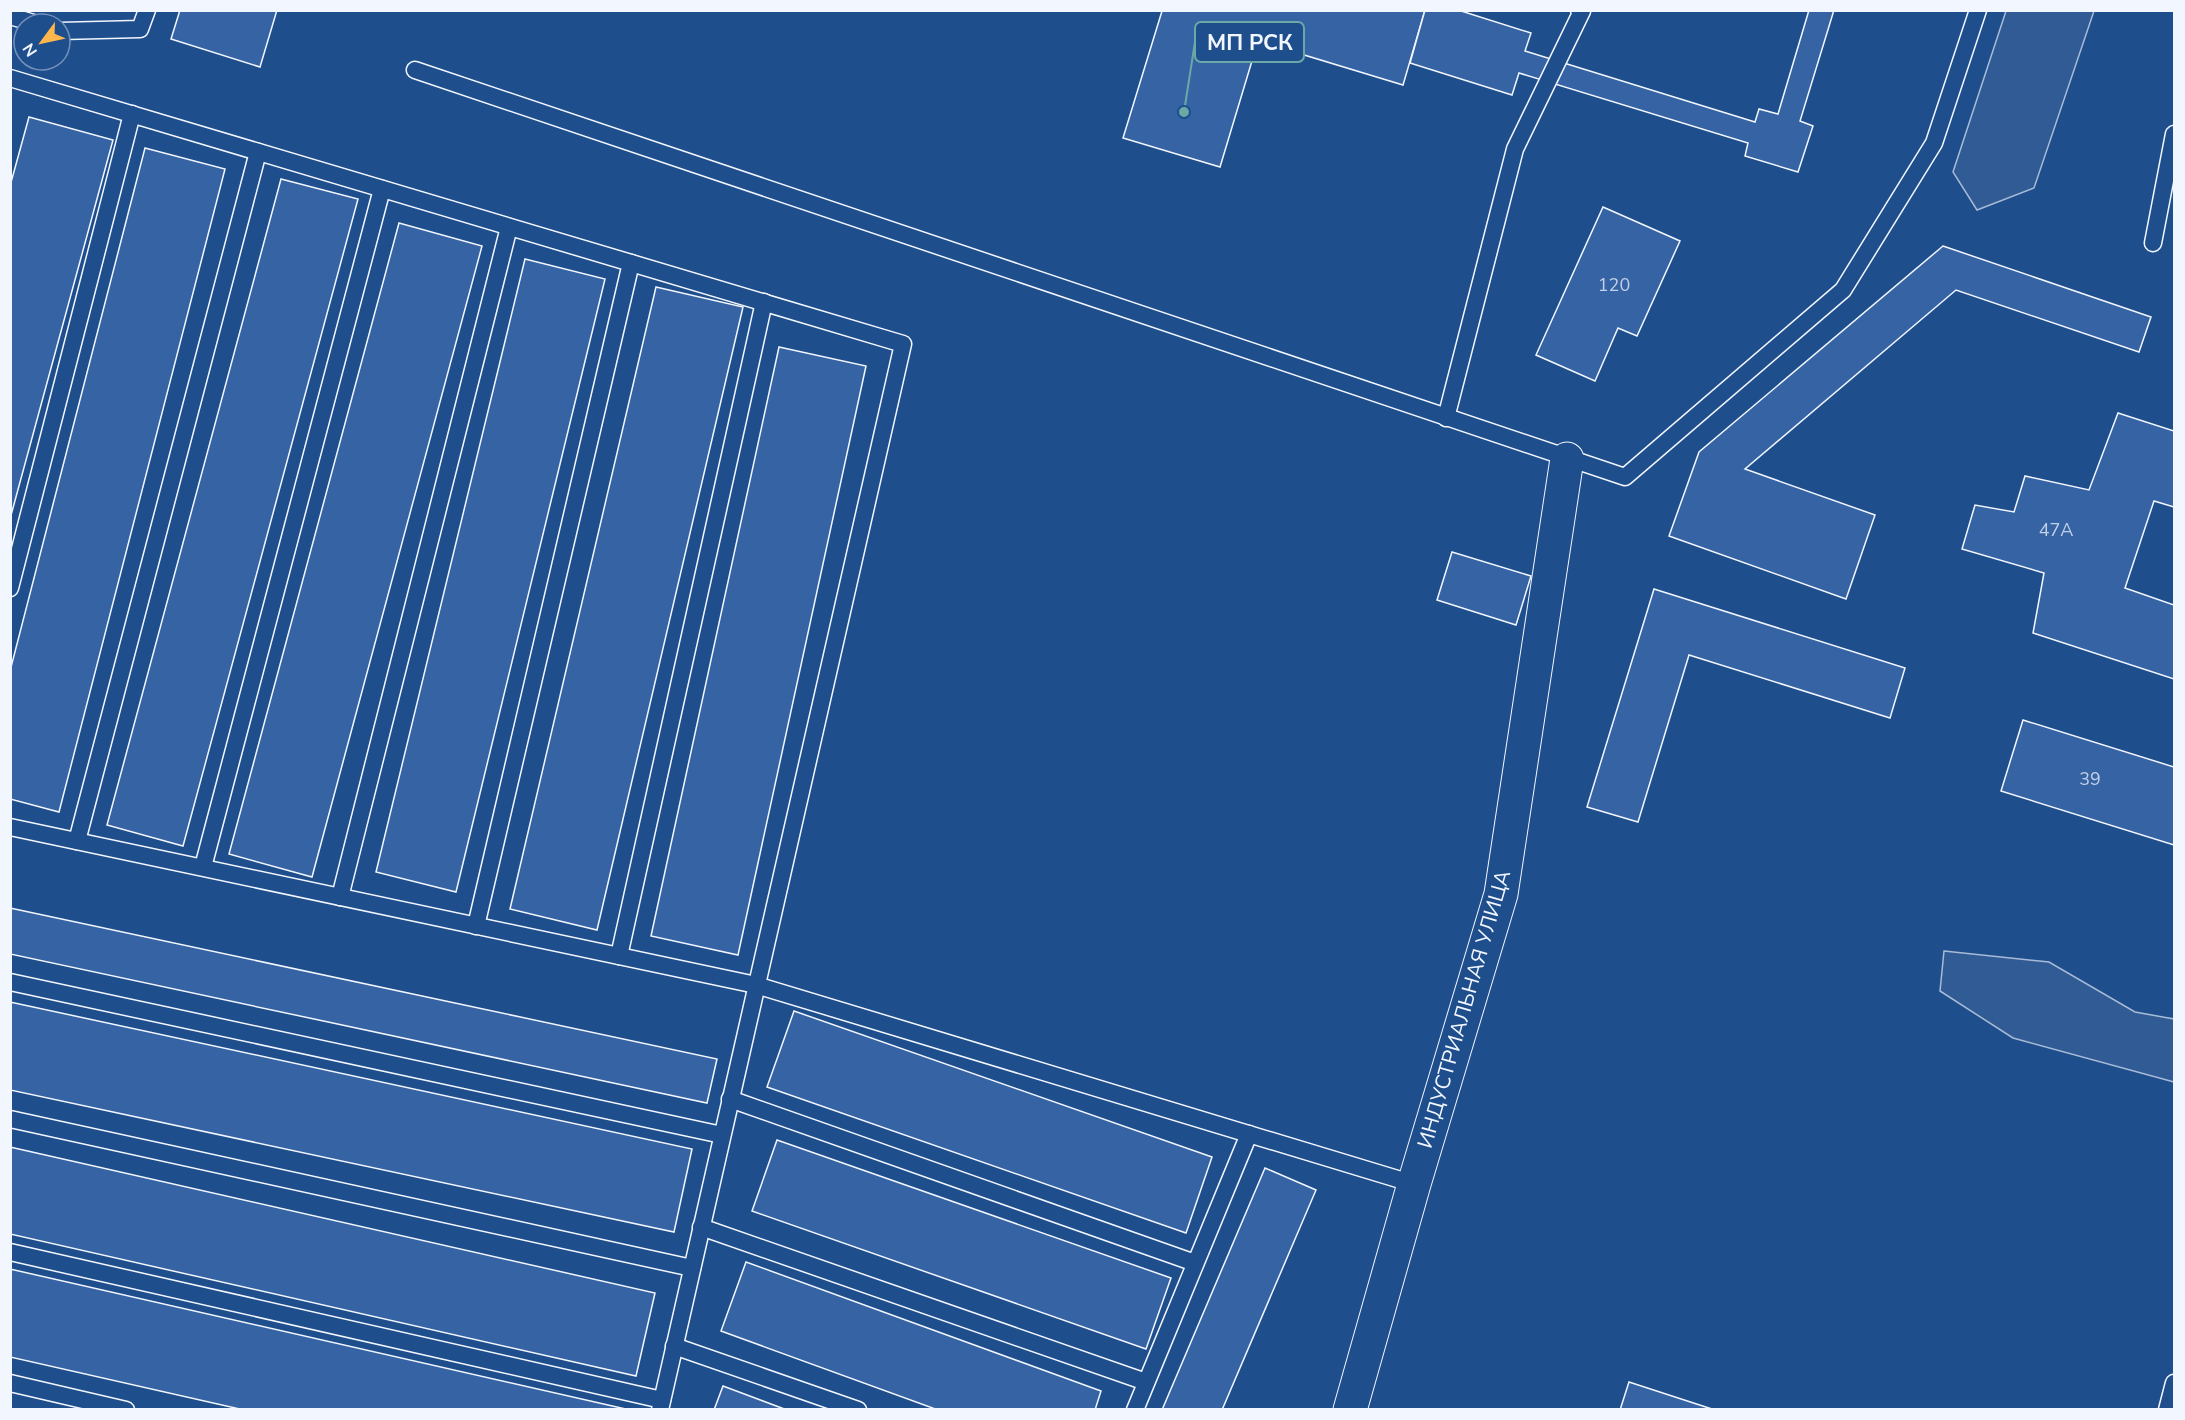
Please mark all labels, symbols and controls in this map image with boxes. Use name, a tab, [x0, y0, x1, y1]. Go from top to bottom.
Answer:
north arrow	[12, 12, 72, 72]
callout: МП РСК	[1195, 22, 1304, 62]
text: МП РСК	[1207, 28, 1293, 58]
text: N	[18, 39, 43, 61]
house number: 120	[1598, 273, 1630, 297]
house number: 47А	[2039, 518, 2073, 542]
house number: 39	[2079, 767, 2101, 791]
street label: ИНДУСТРИАЛЬНАЯ УЛИЦА	[1411, 867, 1517, 1151]

